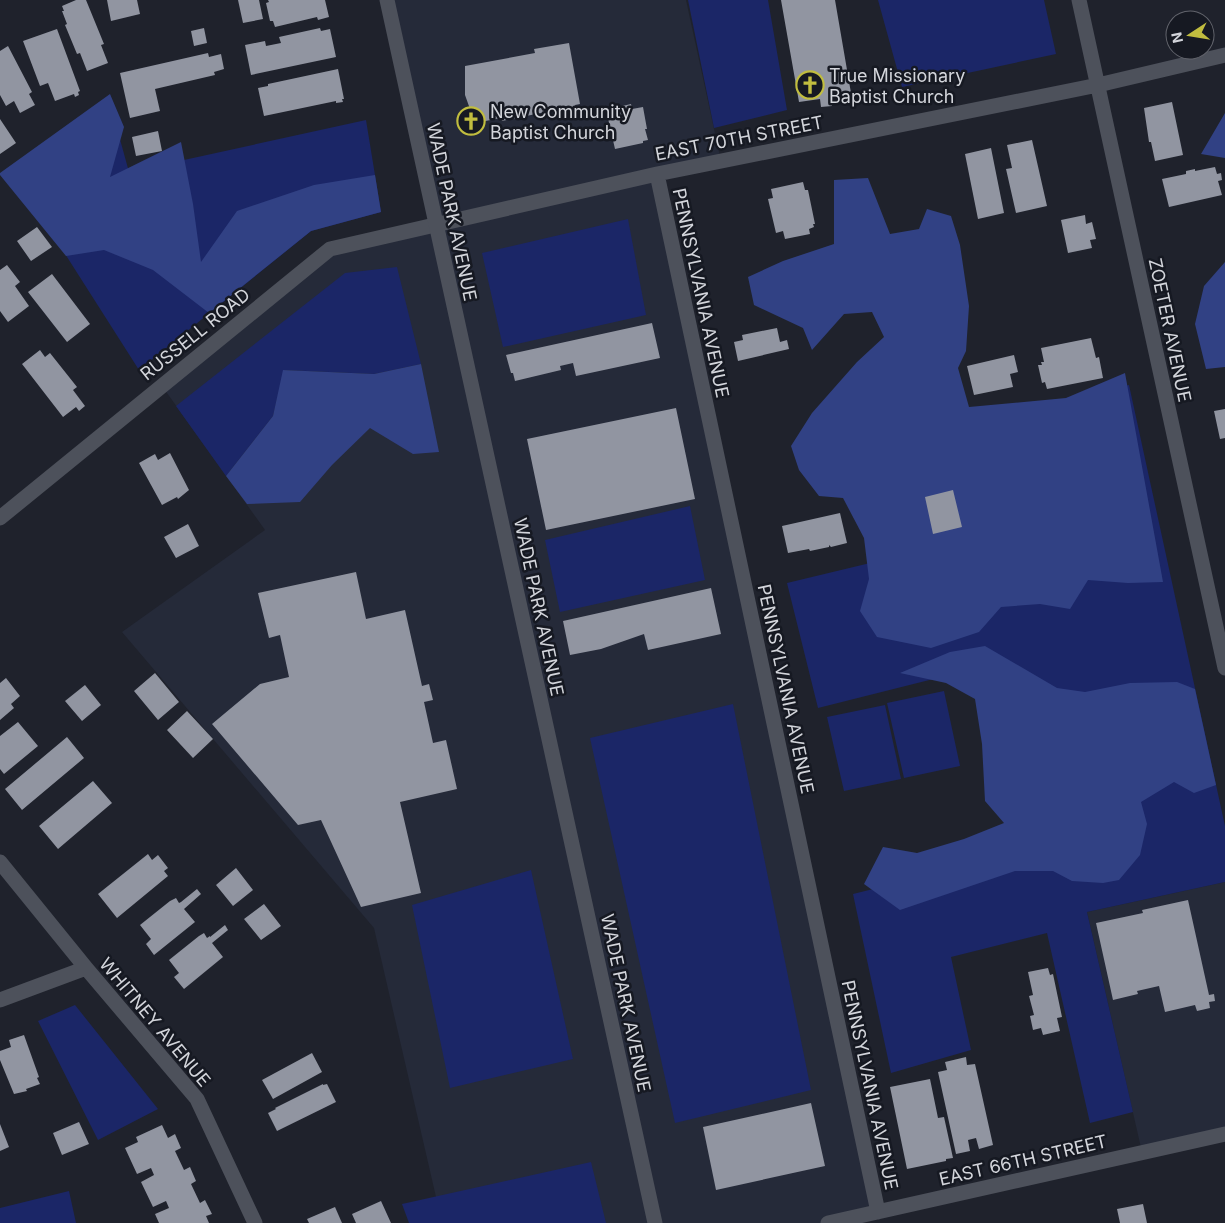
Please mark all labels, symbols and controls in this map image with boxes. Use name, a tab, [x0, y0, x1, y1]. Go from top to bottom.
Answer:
north arrow	[1165, 10, 1215, 60]
text: N	[1167, 31, 1186, 45]
place label: True Missionary Baptist Church	[829, 65, 965, 107]
church icon: True Missionary Baptist Church	[795, 70, 825, 100]
place label: New Community Baptist Church	[490, 101, 631, 143]
church icon: New Community Baptist Church	[456, 106, 486, 136]
street label: EAST 70TH STREET	[653, 111, 825, 165]
street label: WADE PARK AVENUE	[423, 121, 481, 303]
street label: PENNSYLVANIA AVENUE	[668, 186, 734, 400]
street label: ZOETER AVENUE	[1144, 256, 1196, 404]
street label: RUSSELL ROAD	[136, 284, 254, 384]
street label: WADE PARK AVENUE	[510, 516, 568, 698]
street label: PENNSYLVANIA AVENUE	[753, 582, 819, 796]
street label: WADE PARK AVENUE	[597, 912, 655, 1094]
street label: WHITNEY AVENUE	[95, 953, 215, 1091]
street label: PENNSYLVANIA AVENUE	[837, 978, 903, 1192]
street label: EAST 66TH STREET	[937, 1130, 1109, 1190]

